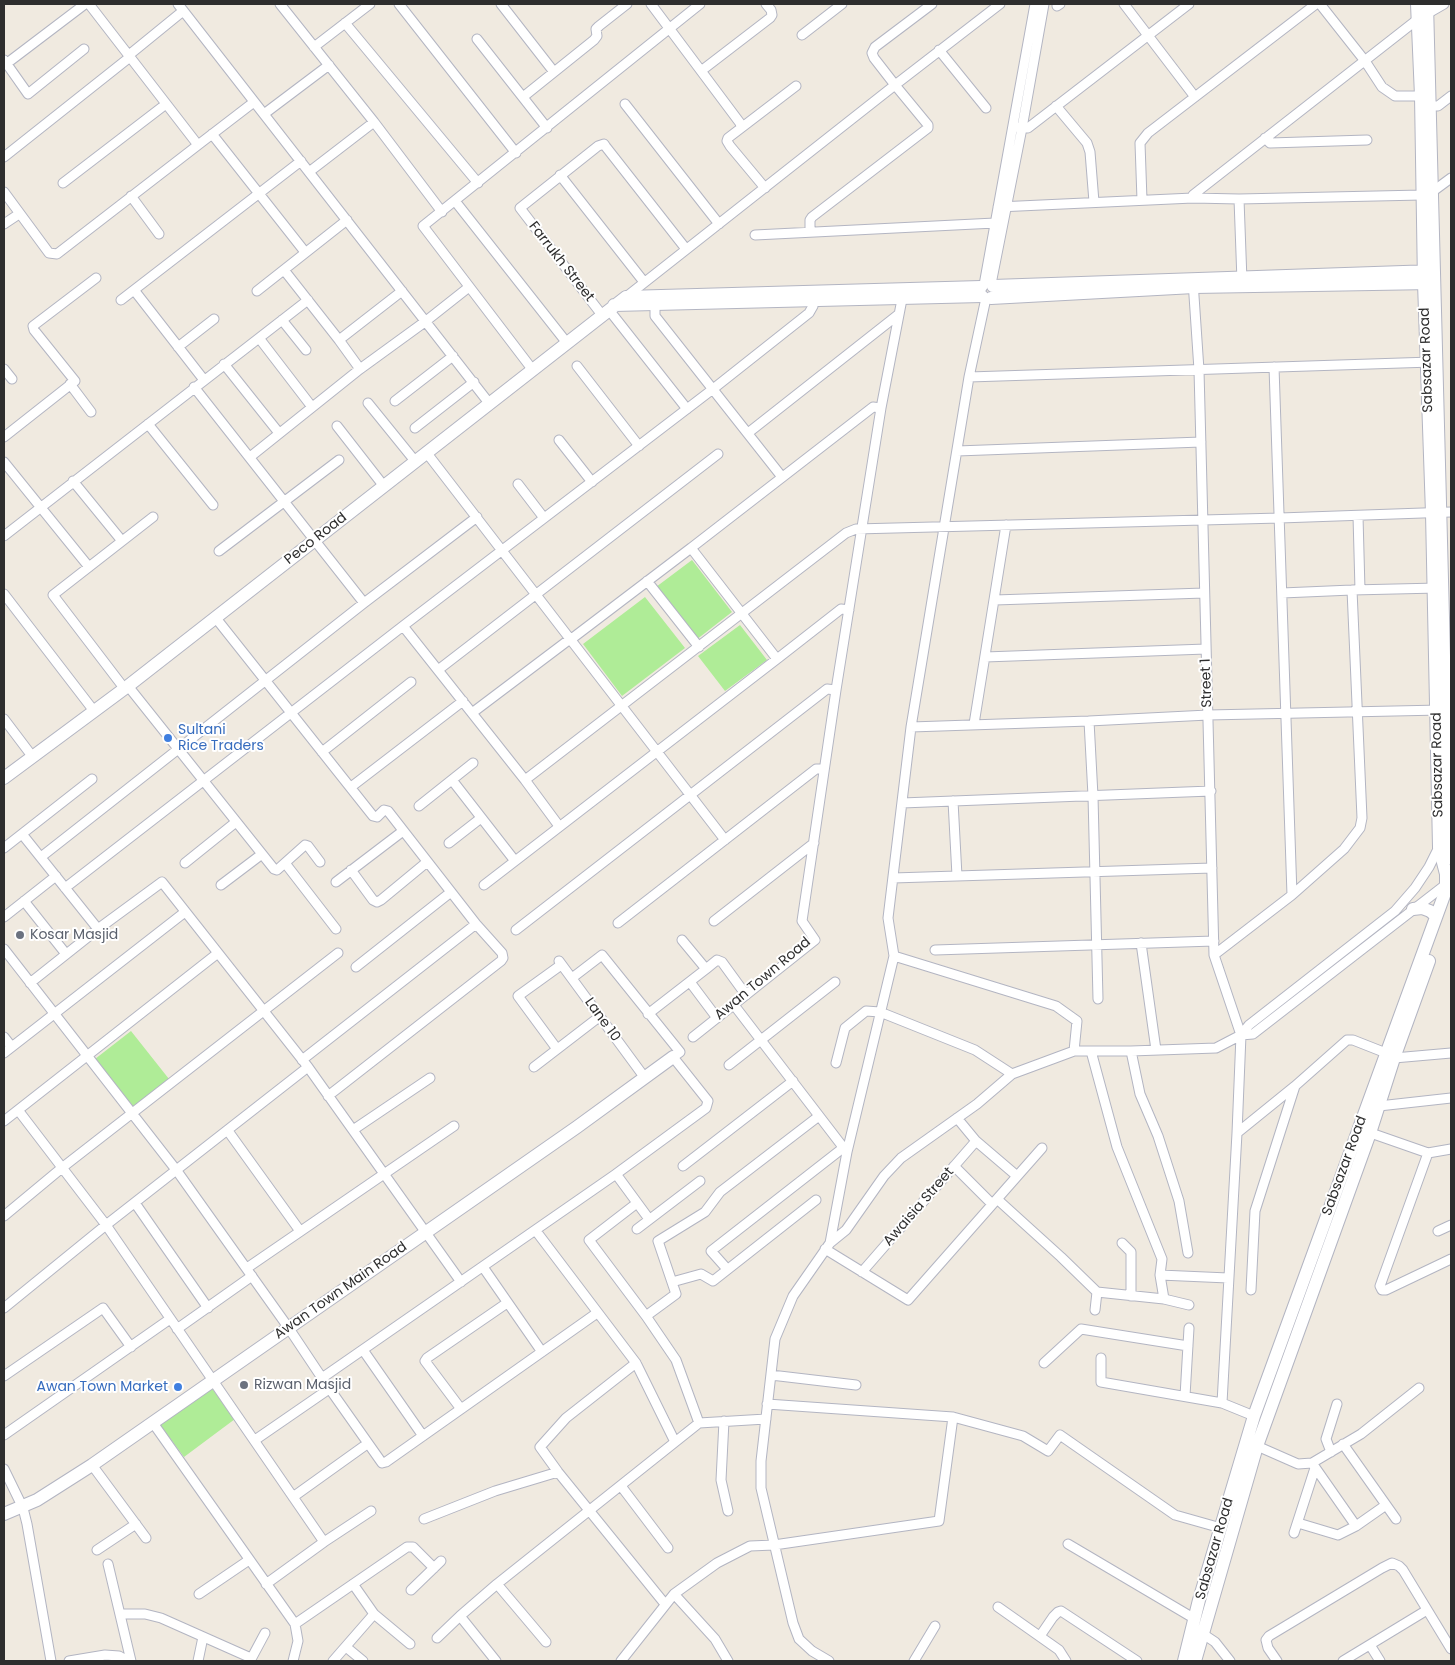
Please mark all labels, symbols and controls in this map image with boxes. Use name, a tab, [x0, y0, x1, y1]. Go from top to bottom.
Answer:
street label: Farrukh Street	[525, 219, 597, 305]
street label: Sabsazar Road	[1417, 307, 1437, 413]
street label: Peco Road	[282, 509, 350, 569]
street label: Street 1	[1198, 658, 1216, 708]
street label: Sabsazar Road	[1429, 712, 1447, 818]
place label: Sultani Rice Traders	[178, 722, 264, 754]
marker: Sultani Rice Traders	[162, 732, 174, 744]
place label: Kosar Masjid	[30, 927, 118, 943]
marker: Kosar Masjid	[14, 929, 26, 941]
street label: Awan Town Road	[712, 934, 814, 1024]
street label: Lane 10	[580, 995, 624, 1045]
street label: Sabsazar Road	[1319, 1114, 1371, 1218]
street label: Awaisia Street	[880, 1164, 958, 1250]
street label: Awan Town Main Road	[272, 1239, 410, 1343]
place label: Rizwan Masjid	[254, 1377, 351, 1393]
place label: Awan Town Market	[36, 1379, 168, 1395]
marker: Rizwan Masjid	[238, 1379, 250, 1391]
marker: Awan Town Market	[172, 1381, 184, 1393]
street label: Sabsazar Road	[1192, 1496, 1238, 1602]

